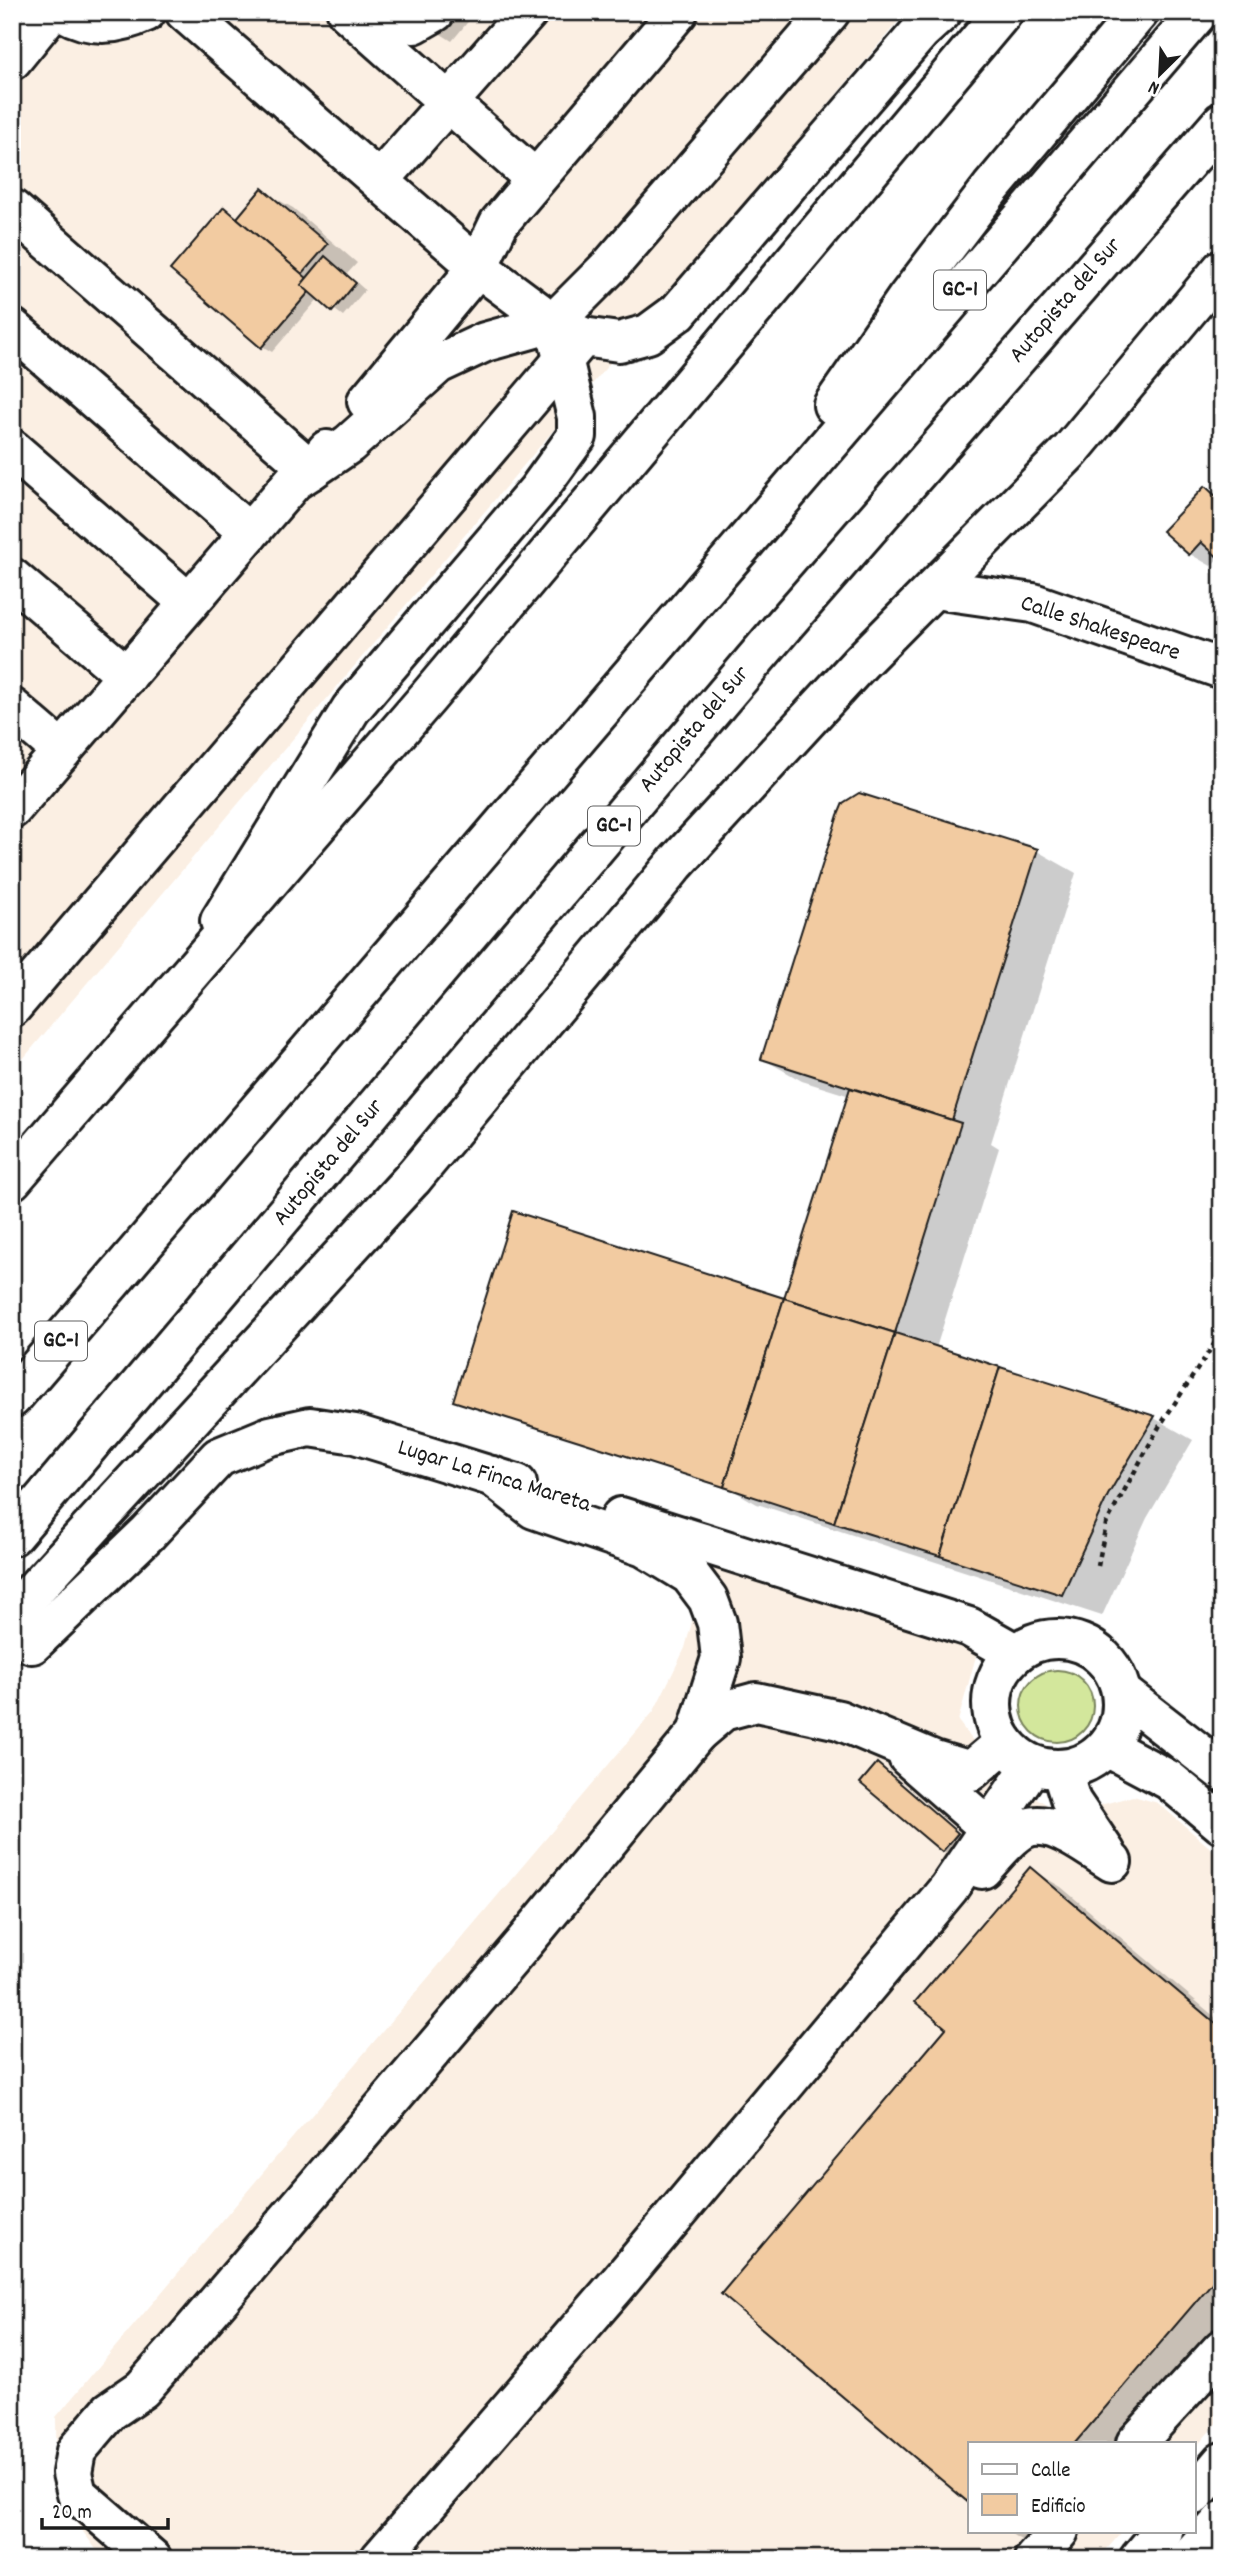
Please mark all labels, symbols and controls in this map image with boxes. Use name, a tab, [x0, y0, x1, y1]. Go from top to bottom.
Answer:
north arrow	[1126, 38, 1196, 108]
text: N	[1145, 72, 1164, 101]
street label: Autopista del Sur	[1002, 231, 1130, 371]
road number: GC-1	[934, 270, 986, 310]
street label: Calle Shakespeare	[1016, 587, 1184, 671]
street label: Autopista del Sur	[632, 659, 759, 801]
road number: GC-1	[588, 806, 640, 846]
street label: Autopista del Sur	[266, 1092, 393, 1234]
road number: GC-1	[35, 1322, 87, 1360]
street label: Lugar La Finca Mareta	[393, 1431, 595, 1523]
legend	[968, 2442, 1196, 2532]
text: Calle	[1031, 2457, 1070, 2487]
scale bar	[42, 2487, 168, 2531]
text: Edificio	[1031, 2493, 1086, 2523]
text: 20 m	[52, 2499, 92, 2529]

